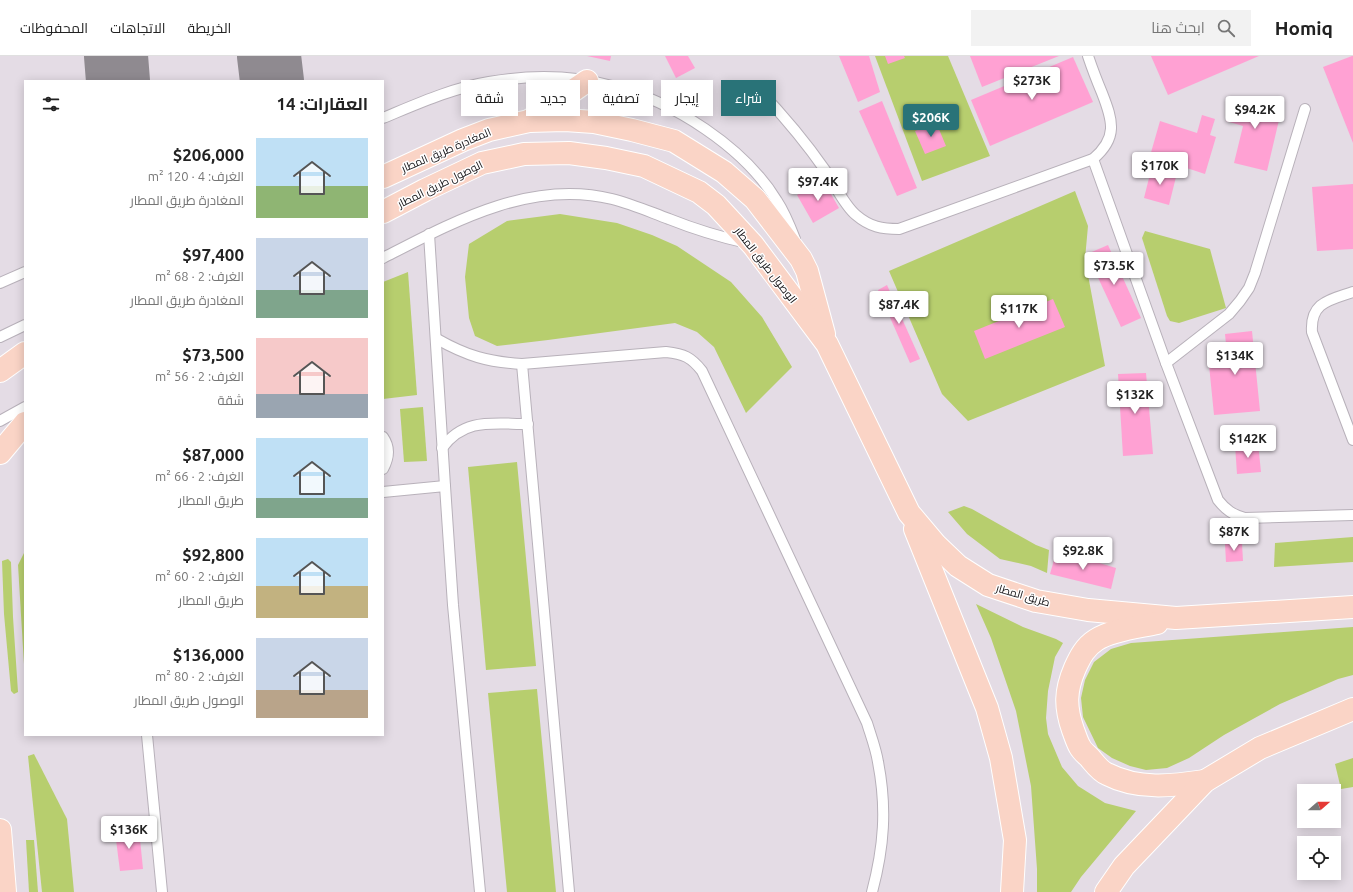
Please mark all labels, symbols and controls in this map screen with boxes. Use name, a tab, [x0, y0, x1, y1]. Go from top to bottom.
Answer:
search box	[971, 10, 1251, 46]
icon: search	[1215, 17, 1237, 39]
text: Homiq	[1275, 17, 1333, 39]
text: ابحث هنا	[1151, 19, 1205, 36]
text: المحفوظات	[20, 20, 88, 36]
text: الاتجاهات	[110, 20, 166, 36]
text: الخريطة	[188, 20, 231, 36]
pin: $273K	[1004, 67, 1060, 101]
text: $273K	[1013, 73, 1051, 87]
chip: شقة	[461, 80, 518, 116]
chip: جديد	[526, 80, 580, 116]
chip: تصفية	[588, 80, 653, 116]
chip: إيجار	[661, 80, 713, 116]
chip: شراء	[721, 80, 776, 116]
icon: filters	[40, 93, 62, 115]
text: العقارات: 14	[276, 94, 368, 113]
pin: $94.2K	[1222, 96, 1288, 130]
text: $94.2K	[1234, 102, 1276, 116]
pin: $206K	[903, 104, 959, 138]
text: $206K	[912, 110, 950, 124]
street label: المغادرة طريق المطار	[398, 126, 493, 176]
text: $206,000	[173, 145, 244, 164]
pin: $170K	[1132, 152, 1188, 186]
icon: home	[288, 154, 336, 202]
street label: الوصول طريق المطار	[395, 158, 485, 211]
text: $170K	[1141, 158, 1179, 172]
pin: $97.4K	[785, 168, 851, 202]
text: الغرف: 4 · 120 m²	[148, 169, 244, 183]
text: $97.4K	[797, 174, 839, 188]
text: المغادرة طريق المطار	[130, 193, 244, 207]
street label: الوصول طريق المطار	[731, 224, 799, 306]
text: $97,400	[182, 245, 244, 264]
pin: $73.5K	[1081, 252, 1147, 286]
icon: home	[288, 254, 336, 302]
text: $73.5K	[1093, 258, 1135, 272]
text: الغرف: 2 · 68 m²	[155, 269, 244, 283]
pin: $87.4K	[866, 291, 932, 325]
text: المغادرة طريق المطار	[130, 293, 244, 307]
pin: $117K	[991, 295, 1047, 329]
text: $87.4K	[878, 297, 920, 311]
text: $117K	[1000, 301, 1038, 315]
pin: $134K	[1207, 342, 1263, 376]
text: $73,500	[182, 345, 244, 364]
text: $134K	[1216, 348, 1254, 362]
icon: home	[288, 354, 336, 402]
text: الغرف: 2 · 56 m²	[155, 369, 244, 383]
pin: $132K	[1107, 381, 1163, 415]
text: $132K	[1116, 387, 1154, 401]
text: شقة	[217, 393, 244, 407]
pin: $142K	[1220, 425, 1276, 459]
text: $142K	[1229, 431, 1267, 445]
text: $87,000	[182, 445, 244, 464]
icon: home	[288, 454, 336, 502]
text: الغرف: 2 · 66 m²	[155, 469, 244, 483]
text: طريق المطار	[178, 493, 244, 507]
pin: $87K	[1210, 518, 1258, 552]
text: $87K	[1219, 524, 1249, 538]
pin: $92.8K	[1050, 537, 1116, 571]
text: $92.8K	[1062, 543, 1104, 557]
text: $92,800	[182, 545, 244, 564]
icon: home	[288, 554, 336, 602]
text: الغرف: 2 · 60 m²	[155, 569, 244, 583]
street label: طريق المطار	[993, 581, 1051, 609]
text: طريق المطار	[178, 593, 244, 607]
text: $136,000	[173, 645, 244, 664]
icon: home	[288, 654, 336, 702]
text: الغرف: 2 · 80 m²	[155, 669, 244, 683]
text: الوصول طريق المطار	[134, 693, 244, 707]
north arrow	[1297, 784, 1341, 828]
map controls	[1297, 784, 1341, 880]
pin: $136K	[101, 816, 157, 850]
text: $136K	[110, 822, 148, 836]
button: locate	[1297, 836, 1341, 880]

